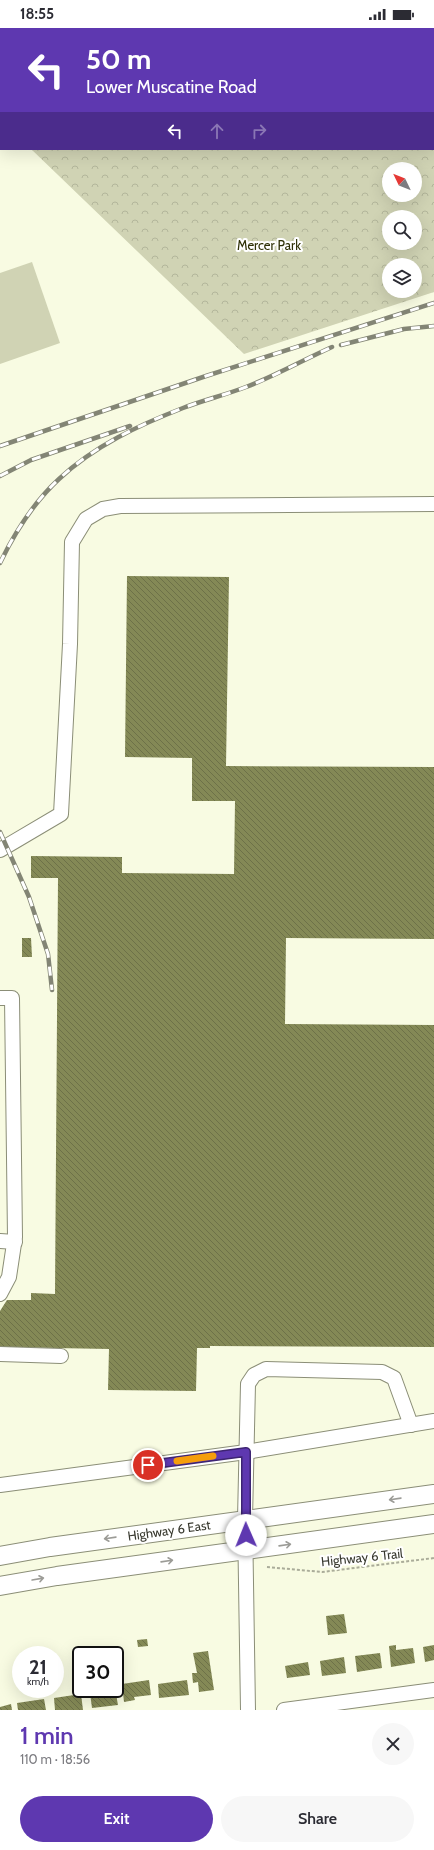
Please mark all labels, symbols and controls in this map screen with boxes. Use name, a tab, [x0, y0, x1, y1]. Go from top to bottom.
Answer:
text: 18:55	[20, 5, 54, 23]
text: 50 m	[86, 42, 151, 76]
icon: left	[20, 44, 72, 96]
text: Lower Muscatine Road	[86, 76, 257, 98]
icon: left	[164, 120, 186, 142]
icon: ahead	[206, 120, 228, 142]
icon: right	[248, 120, 270, 142]
north arrow	[382, 162, 422, 202]
map controls	[382, 162, 422, 298]
button: search	[382, 210, 422, 250]
park label: Mercer Park	[237, 237, 301, 253]
button: layers	[382, 258, 422, 298]
pin	[131, 1448, 165, 1482]
icon: arrive	[137, 1454, 159, 1476]
one-way arrow	[389, 1495, 402, 1503]
position arrow	[225, 1514, 267, 1556]
street label: Highway 6 East	[126, 1516, 212, 1544]
one-way arrow	[104, 1534, 117, 1542]
one-way arrow	[278, 1541, 291, 1549]
street label: Highway 6 Trail	[320, 1545, 404, 1569]
one-way arrow	[160, 1557, 173, 1565]
one-way arrow	[32, 1575, 45, 1583]
speed limit sign: 30	[72, 1646, 124, 1698]
text: 21	[29, 1655, 47, 1679]
text: km/h	[27, 1675, 49, 1688]
text: 1 min	[20, 1721, 74, 1750]
button: close	[372, 1723, 414, 1765]
text: 110 m · 18:56	[20, 1751, 90, 1767]
button: Exit	[20, 1796, 213, 1842]
button: Share	[221, 1796, 414, 1842]

